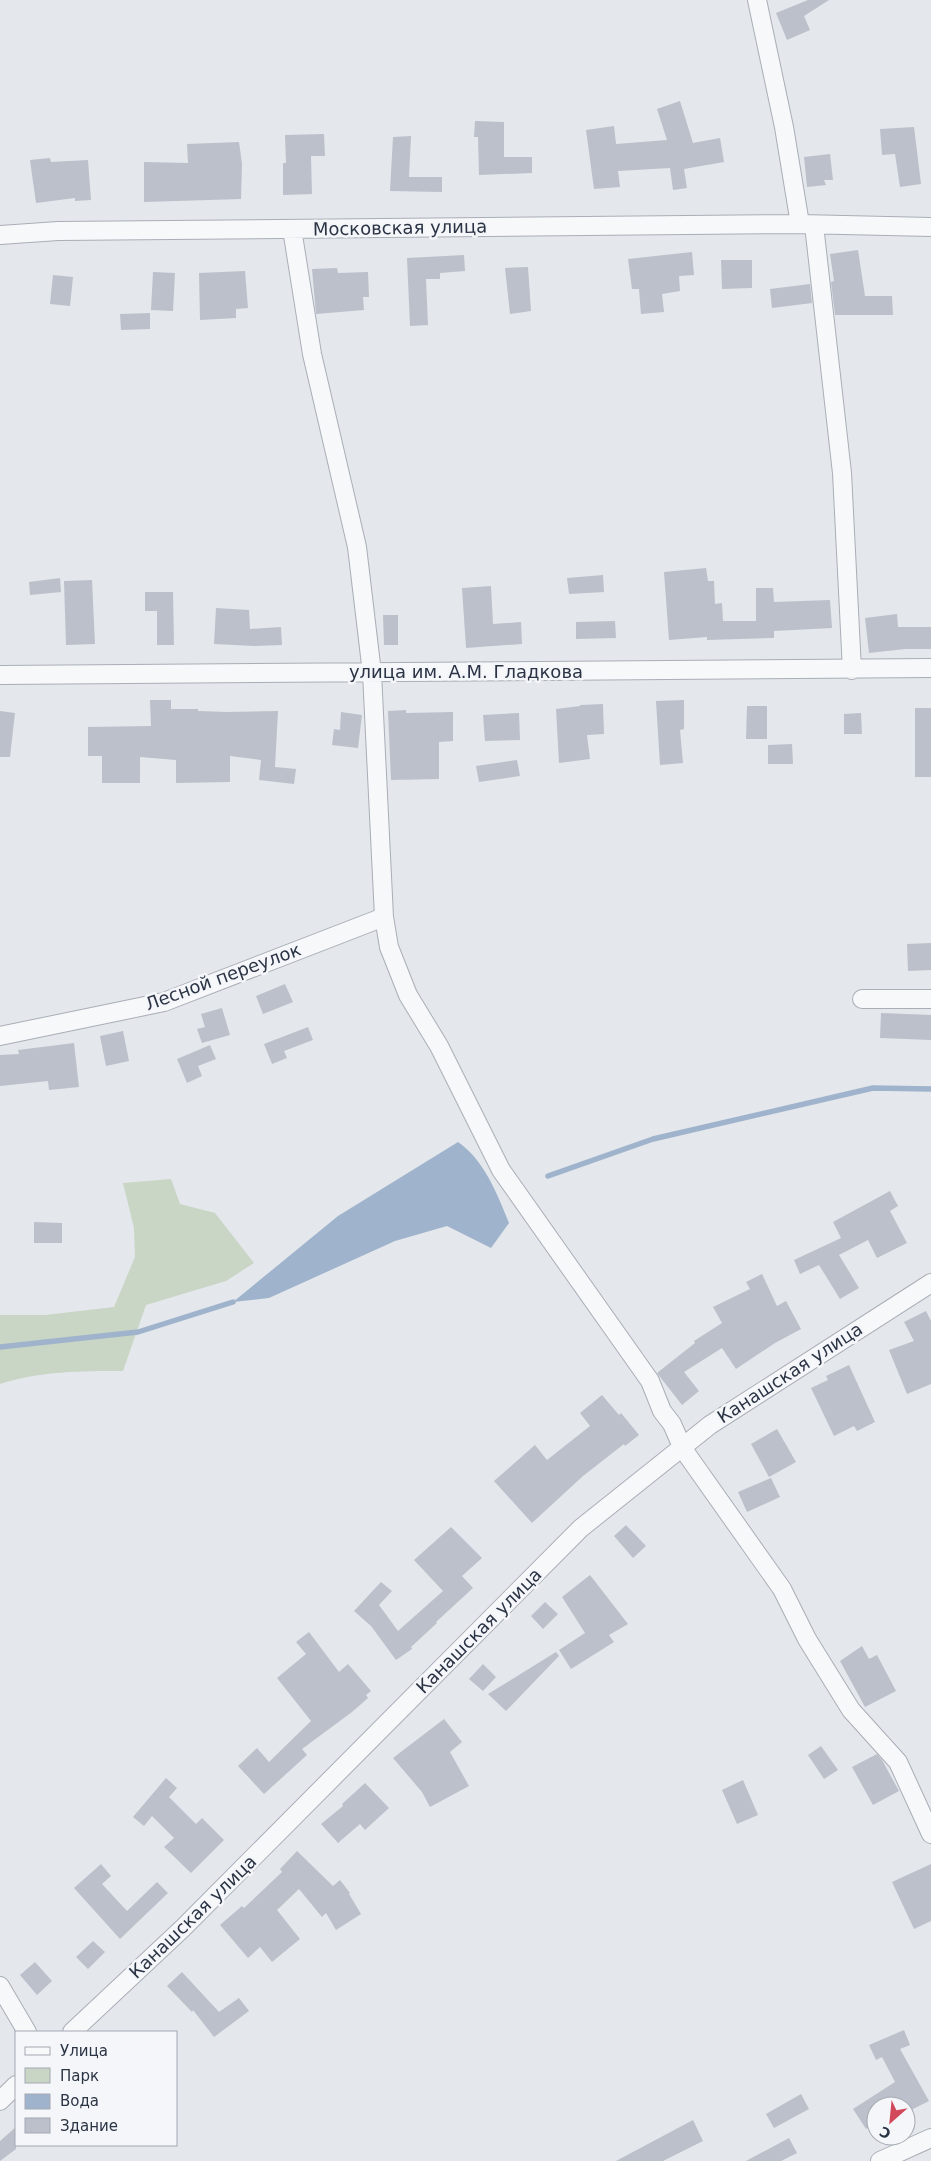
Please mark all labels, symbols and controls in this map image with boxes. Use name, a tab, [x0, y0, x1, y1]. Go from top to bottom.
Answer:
street label: Московская улица	[313, 215, 487, 240]
street label: улица им. А.М. Гладкова	[349, 661, 583, 682]
street label: Лесной переулок	[142, 939, 304, 1014]
street label: Канашская улица	[713, 1318, 866, 1427]
street label: Канашская улица	[412, 1564, 546, 1698]
street label: Канашская улица	[125, 1851, 261, 1983]
legend	[15, 2031, 178, 2146]
text: Улица	[60, 2042, 108, 2060]
text: Парк	[60, 2067, 99, 2085]
text: Вода	[60, 2092, 99, 2110]
north arrow	[866, 2096, 916, 2146]
text: Здание	[60, 2117, 118, 2135]
text: С	[877, 2123, 893, 2142]

